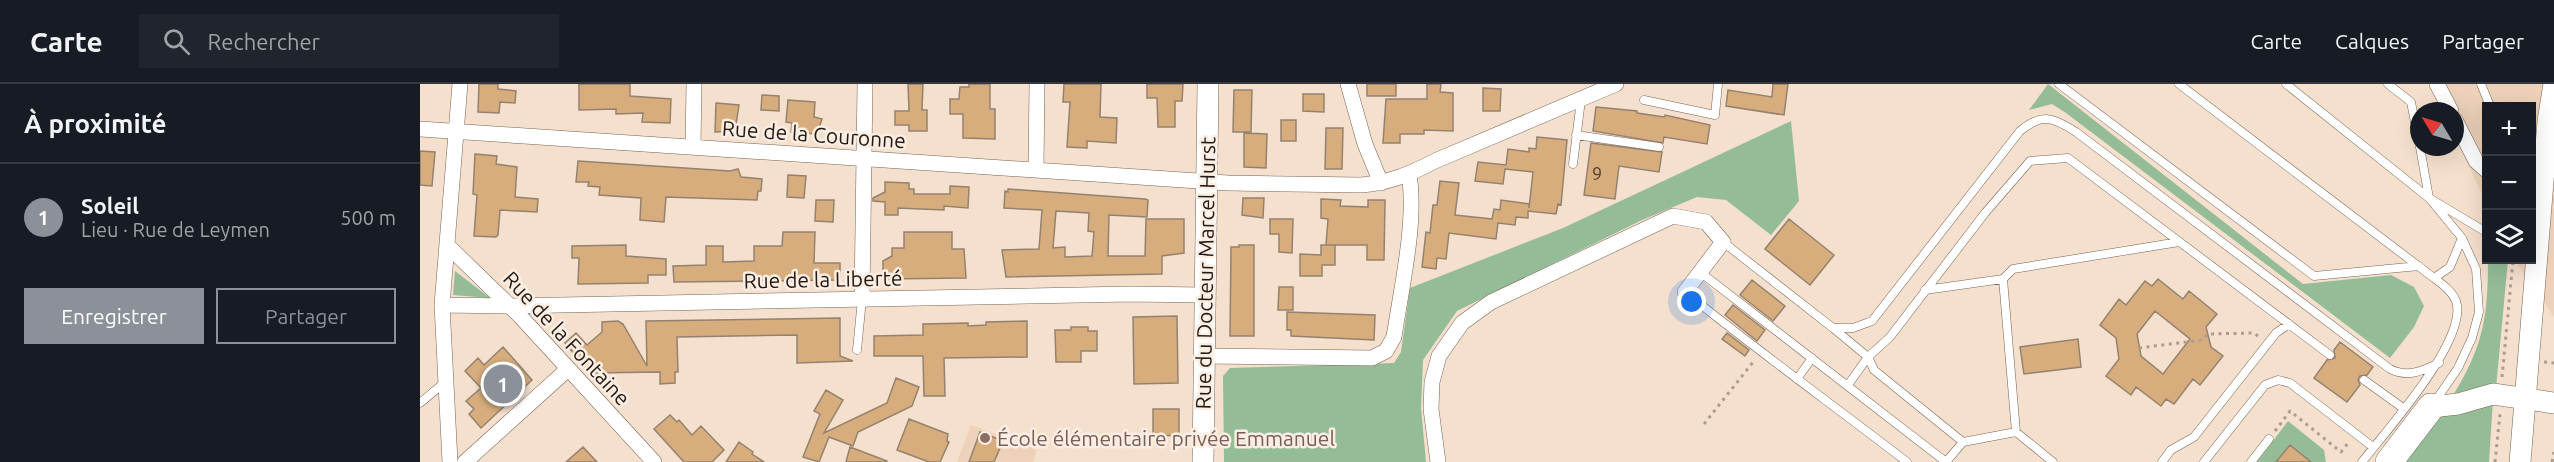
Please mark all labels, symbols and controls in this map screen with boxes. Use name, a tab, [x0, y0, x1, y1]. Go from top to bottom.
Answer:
search box	[139, 14, 559, 68]
icon: search	[160, 25, 193, 58]
text: Carte	[30, 26, 103, 57]
text: Rechercher	[208, 29, 320, 54]
text: Carte	[2251, 29, 2302, 53]
text: Calques	[2335, 29, 2409, 53]
text: Partager	[2442, 29, 2524, 53]
north arrow	[2410, 102, 2464, 156]
map controls	[2482, 102, 2536, 264]
button: +	[2482, 102, 2536, 156]
text: À proximité	[24, 109, 166, 138]
street label: Rue de la Couronne	[721, 116, 907, 152]
street label: Rue du Docteur Marcel Hurst	[1191, 137, 1219, 409]
button: −	[2482, 156, 2536, 210]
house number: 9	[1592, 163, 1602, 183]
text: Soleil	[81, 193, 139, 218]
text: 1	[38, 206, 49, 229]
text: 500 m	[340, 206, 396, 229]
button: layers	[2482, 210, 2536, 264]
text: Lieu · Rue de Leymen	[81, 218, 270, 241]
street label: Rue de la Fontaine	[499, 266, 635, 410]
street label: Rue de la Liberté	[743, 266, 903, 292]
your location	[1677, 287, 1706, 316]
button: Enregistrer	[24, 288, 204, 344]
button: Partager	[216, 288, 396, 344]
pin: 1	[484, 362, 523, 406]
place label: École élémentaire privée Emmanuel	[997, 426, 1335, 450]
marker: École élémentaire privée Emmanuel	[978, 431, 992, 445]

